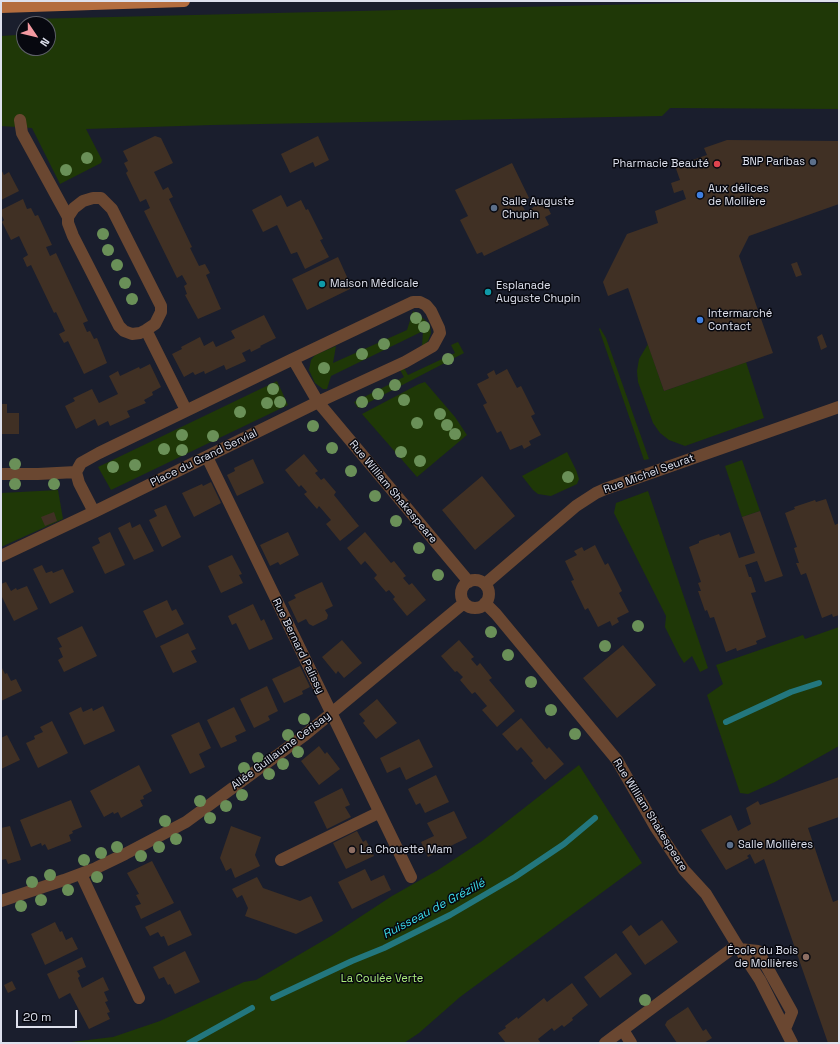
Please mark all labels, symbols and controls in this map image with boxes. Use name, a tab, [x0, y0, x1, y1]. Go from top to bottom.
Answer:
north arrow	[16, 16, 56, 56]
text: N	[37, 35, 53, 49]
place label: BNP Paribas	[742, 155, 805, 169]
place label: Pharmacie Beauté	[613, 157, 709, 171]
marker: BNP Paribas	[808, 157, 818, 167]
marker: Pharmacie Beauté	[712, 159, 722, 169]
place label: Aux délices de Mollière	[708, 182, 769, 208]
marker: Aux délices de Mollière	[695, 190, 705, 200]
place label: Salle Auguste Chupin	[502, 195, 574, 221]
marker: Salle Auguste Chupin	[489, 203, 499, 213]
place label: Maison Médicale	[330, 277, 419, 291]
marker: Maison Médicale	[317, 279, 327, 289]
place label: Esplanade Auguste Chupin	[496, 279, 580, 305]
marker: Esplanade Auguste Chupin	[483, 287, 493, 297]
place label: Intermarché Contact	[708, 307, 772, 333]
marker: Intermarché Contact	[695, 315, 705, 325]
street label: Place du Grand Servial	[148, 426, 260, 490]
street label: Rue William Shakespeare	[346, 438, 440, 546]
street label: Rue Michel Seurat	[602, 451, 696, 497]
street label: Rue Bernard Palissy	[269, 596, 327, 696]
street label: Allée Guillaume Cerisay	[229, 709, 333, 793]
street label: Rue William Shakespeare	[610, 756, 690, 874]
place label: Salle Mollières	[738, 838, 813, 852]
marker: Salle Mollières	[725, 840, 735, 850]
place label: La Chouette Mam	[360, 843, 452, 857]
marker: La Chouette Mam	[347, 845, 357, 855]
water label: Ruisseau de Grézillé	[380, 876, 488, 942]
place label: École du Bois de Mollières	[727, 944, 798, 970]
marker: École du Bois de Mollières	[801, 952, 811, 962]
park label: La Coulée Verte	[341, 972, 423, 986]
scale bar	[18, 1002, 79, 1028]
text: 20 m	[23, 1009, 51, 1025]

